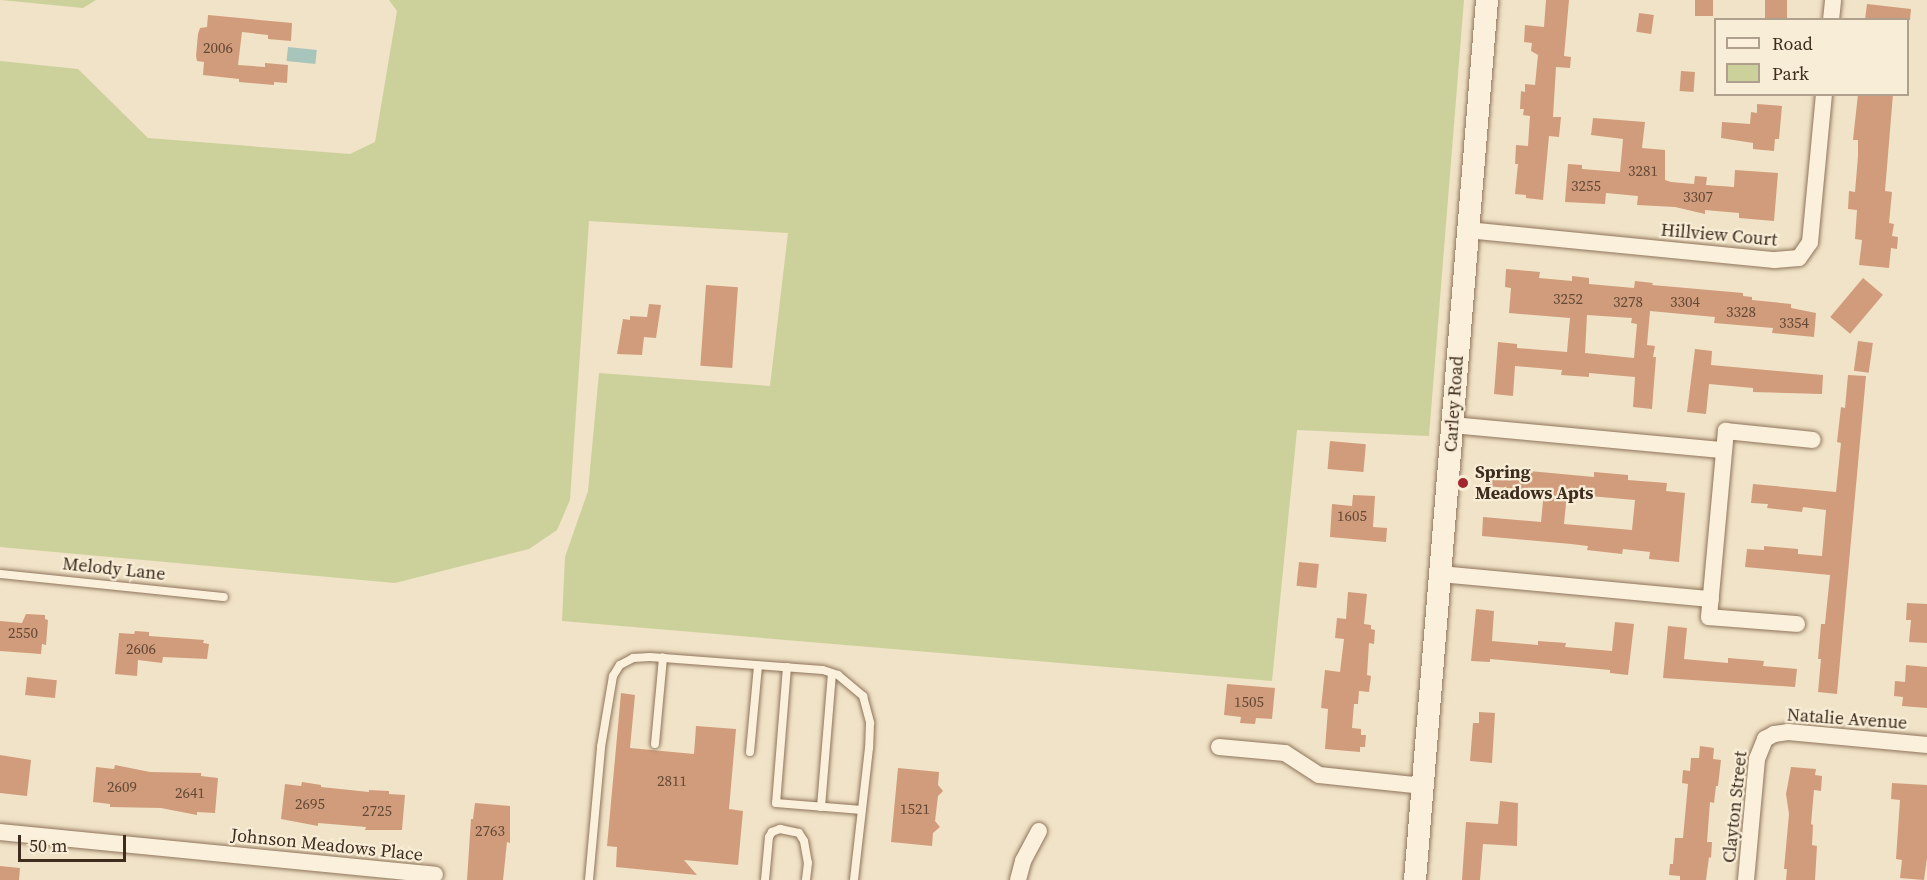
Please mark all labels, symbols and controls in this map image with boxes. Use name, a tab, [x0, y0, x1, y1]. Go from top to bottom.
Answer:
legend	[1714, 18, 1909, 96]
text: Road	[1772, 31, 1813, 56]
house number: 2006	[203, 39, 233, 57]
text: Park	[1772, 61, 1809, 86]
house number: 3281	[1628, 162, 1658, 180]
house number: 3255	[1571, 177, 1601, 195]
house number: 3307	[1683, 188, 1713, 206]
street label: Hillview Court	[1660, 219, 1778, 251]
house number: 3252	[1553, 290, 1583, 308]
house number: 3278	[1613, 293, 1643, 311]
house number: 3304	[1670, 293, 1700, 311]
house number: 3328	[1726, 303, 1756, 321]
house number: 3354	[1779, 314, 1809, 332]
street label: Carley Road	[1440, 355, 1468, 453]
place label: Spring Meadows Apts	[1475, 462, 1594, 504]
marker: Spring Meadows Apts	[1456, 476, 1470, 490]
house number: 1605	[1337, 507, 1367, 525]
street label: Melody Lane	[61, 553, 167, 585]
house number: 2550	[8, 624, 38, 642]
house number: 2606	[126, 640, 156, 658]
house number: 1505	[1234, 693, 1264, 711]
street label: Natalie Avenue	[1786, 704, 1908, 734]
street label: Clayton Street	[1718, 750, 1752, 864]
house number: 2811	[657, 772, 687, 790]
house number: 2609	[107, 778, 137, 796]
house number: 2641	[175, 784, 205, 802]
house number: 2695	[295, 795, 325, 813]
house number: 1521	[900, 800, 930, 818]
house number: 2725	[362, 802, 392, 820]
house number: 2763	[475, 822, 505, 840]
scale bar	[21, 823, 129, 861]
street label: Johnson Meadows Place	[230, 824, 424, 866]
text: 50 m	[29, 833, 67, 858]

